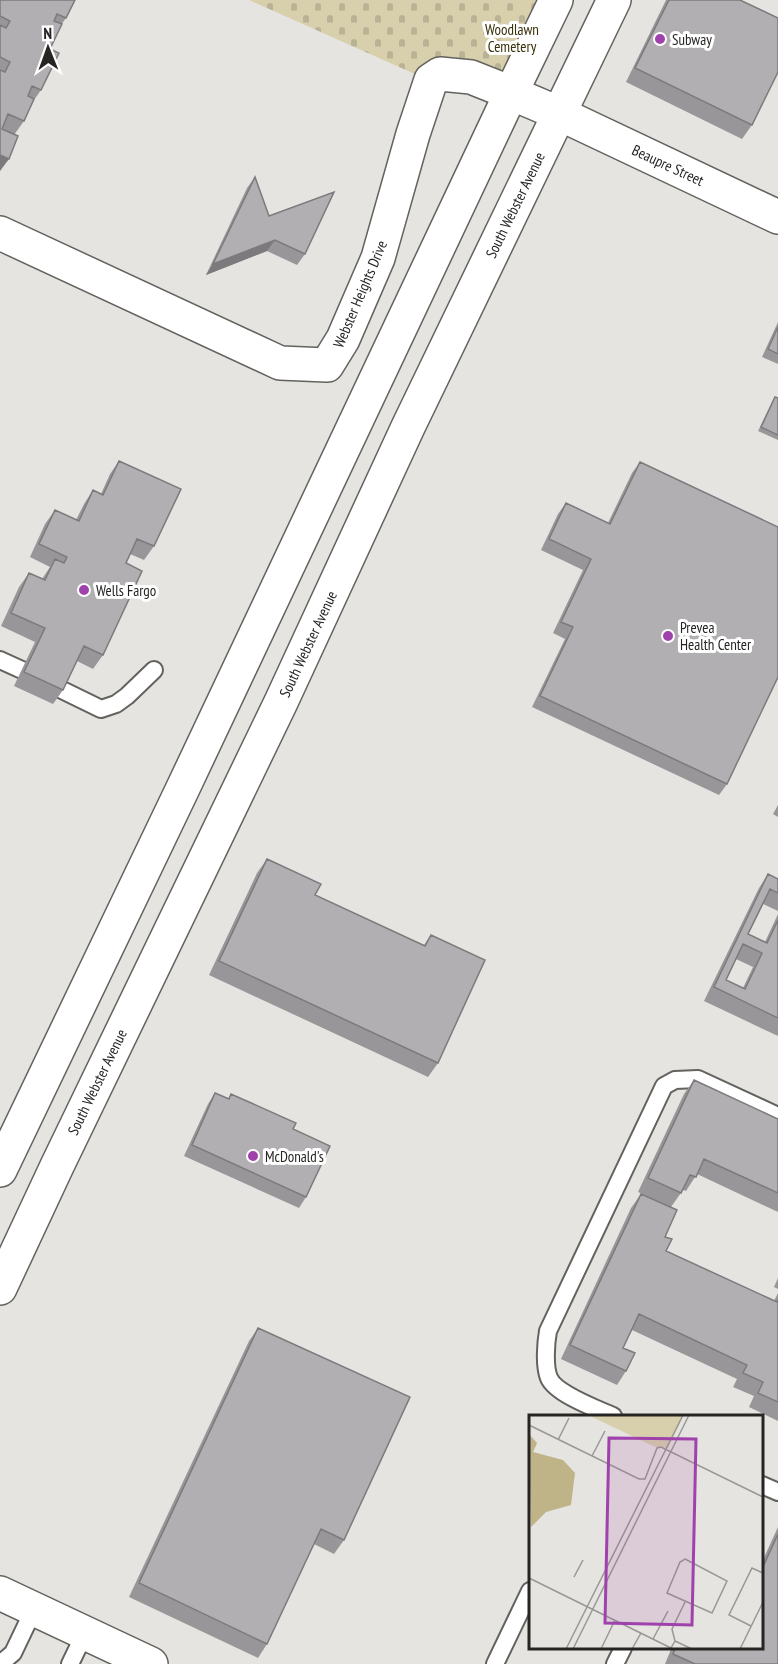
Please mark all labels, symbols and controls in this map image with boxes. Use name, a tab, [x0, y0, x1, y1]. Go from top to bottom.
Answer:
north arrow	[18, 18, 78, 78]
park label: Woodlawn Cemetery	[485, 20, 539, 56]
text: N	[43, 23, 52, 43]
place label: Subway	[672, 30, 712, 49]
marker: Subway	[653, 32, 667, 46]
street label: Beaupre Street	[629, 140, 707, 190]
street label: South Webster Avenue	[481, 149, 549, 261]
street label: Webster Heights Drive	[329, 237, 391, 351]
place label: Wells Fargo	[96, 581, 156, 600]
marker: Wells Fargo	[77, 583, 91, 597]
street label: South Webster Avenue	[275, 588, 341, 700]
place label: Prevea Health Center	[680, 618, 752, 654]
marker: Prevea Health Center	[661, 629, 675, 643]
street label: South Webster Avenue	[63, 1026, 131, 1138]
place label: McDonald's	[265, 1147, 324, 1166]
marker: McDonald's	[246, 1149, 260, 1163]
inset map	[529, 1415, 763, 1649]

